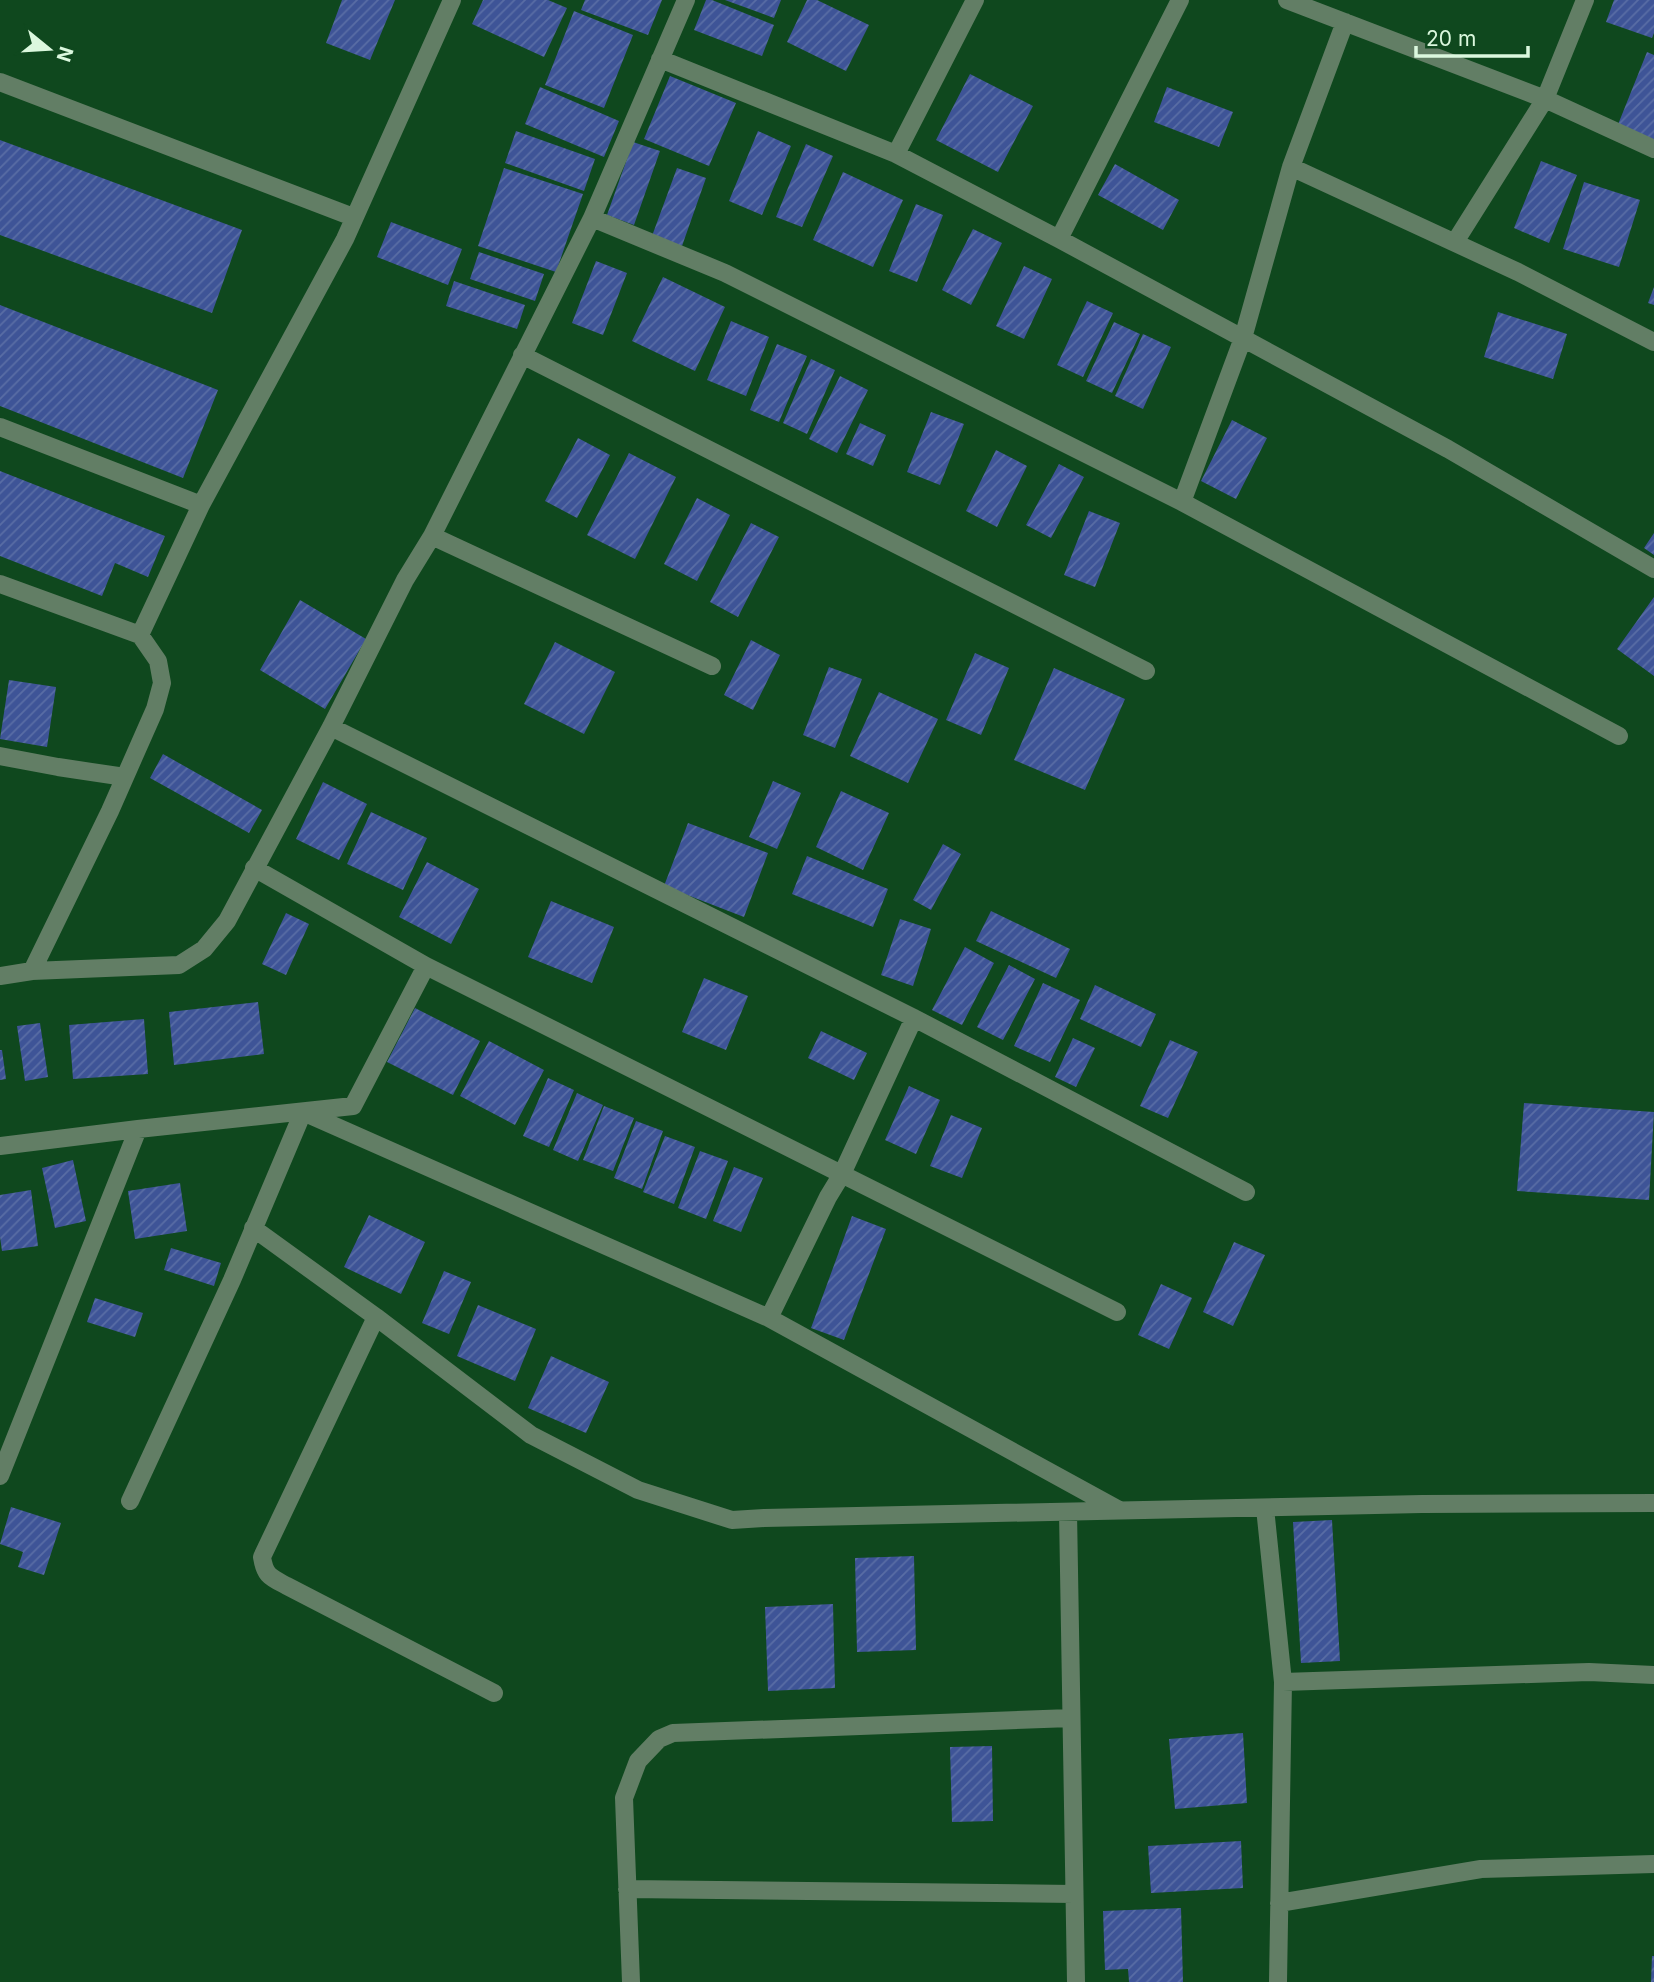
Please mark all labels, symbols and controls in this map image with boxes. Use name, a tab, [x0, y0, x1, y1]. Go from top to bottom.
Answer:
north arrow	[14, 14, 84, 84]
scale bar	[1416, 14, 1528, 58]
text: 20 m	[1426, 26, 1476, 51]
text: N	[52, 44, 78, 65]

